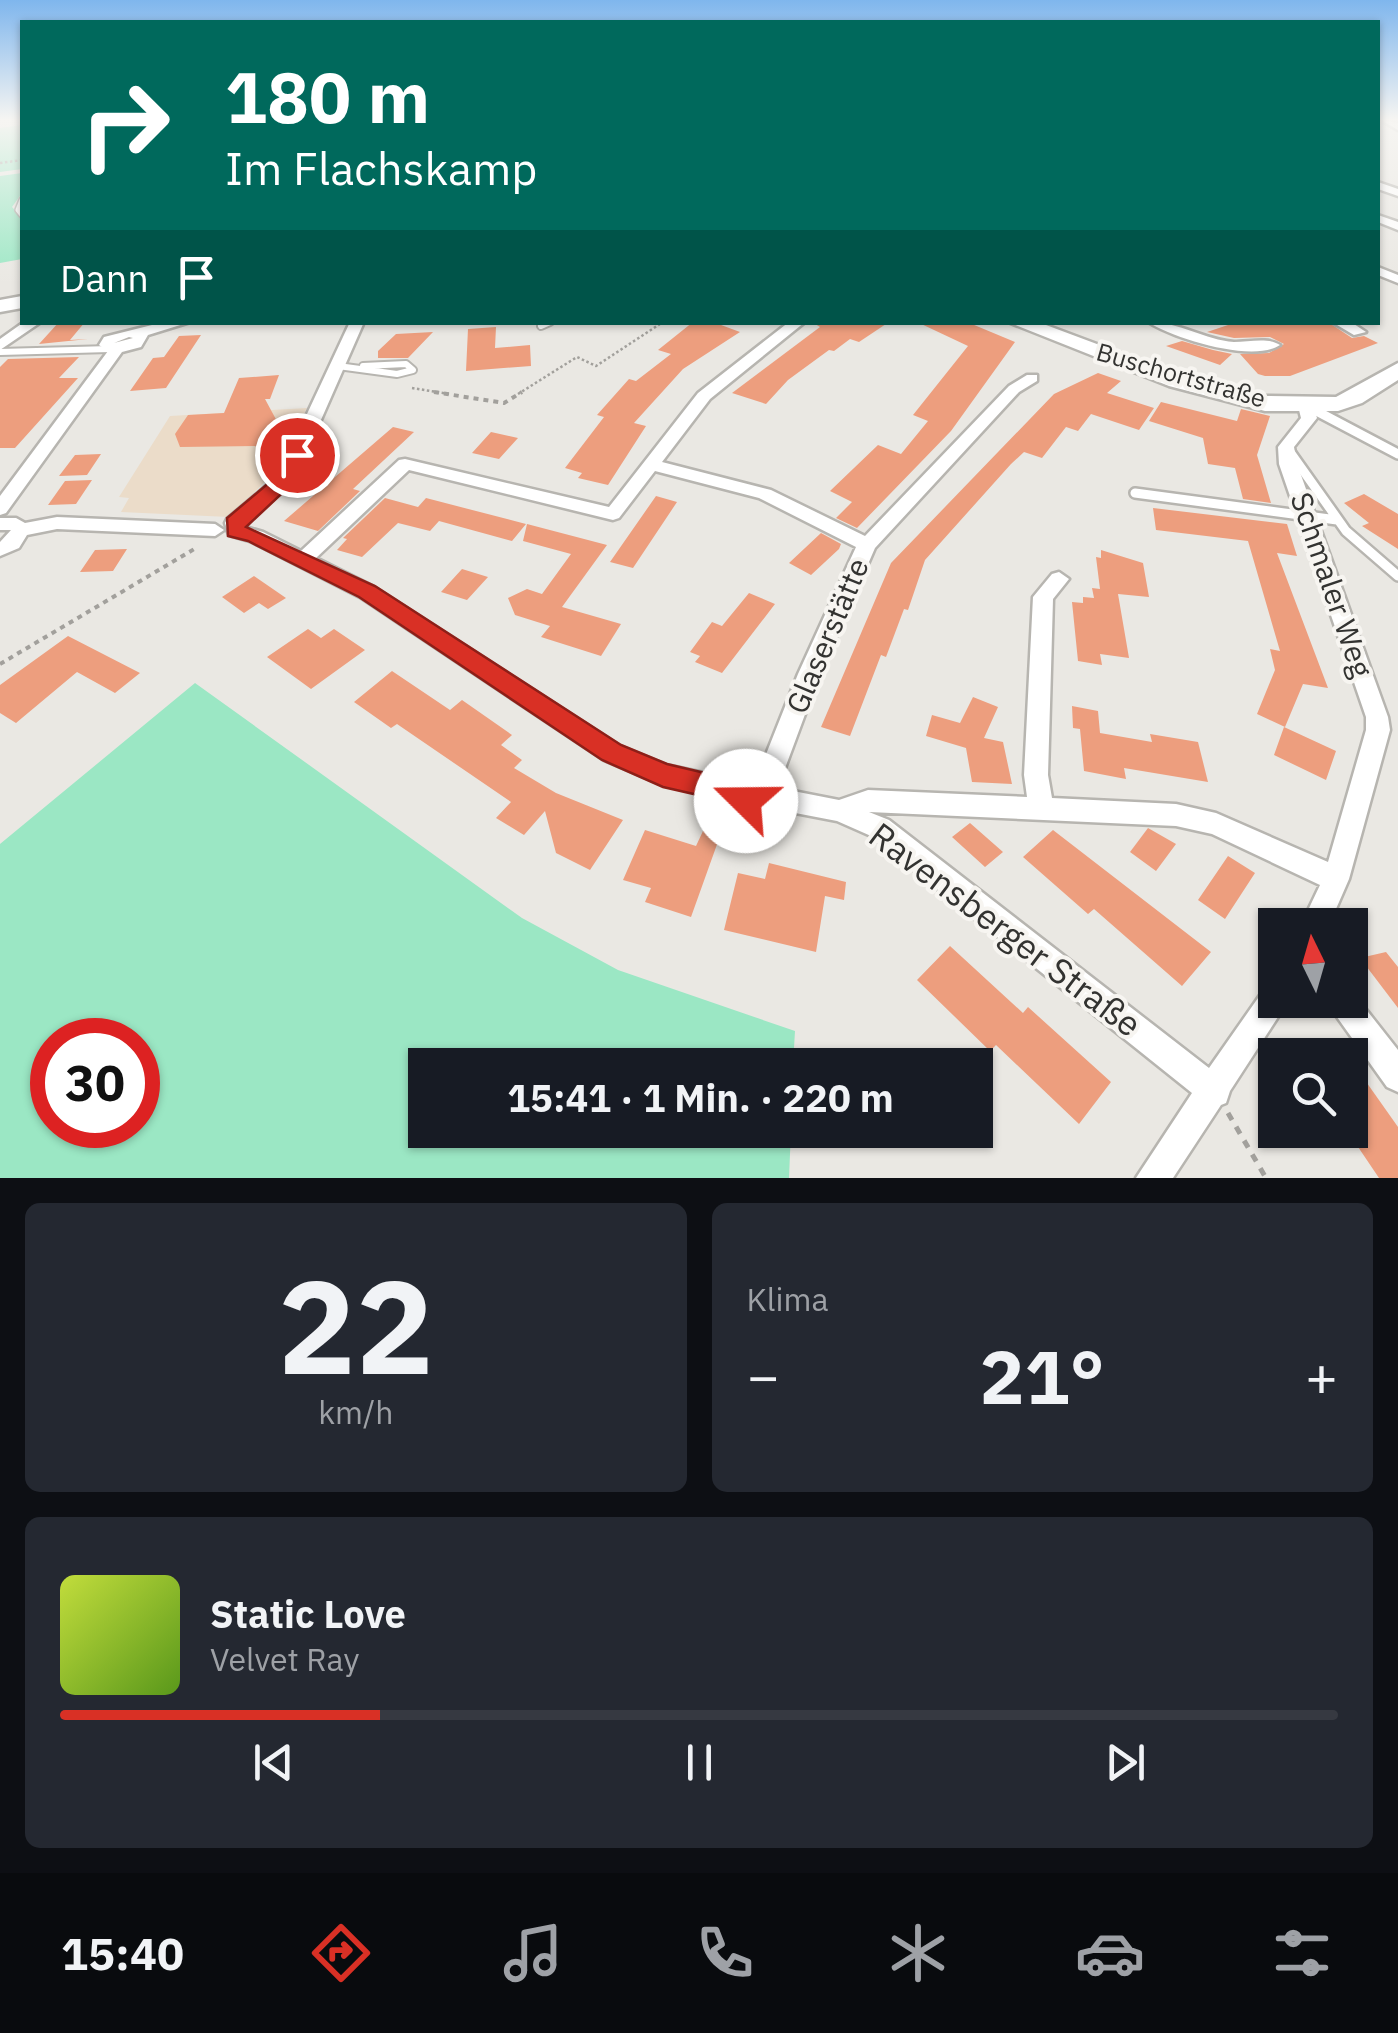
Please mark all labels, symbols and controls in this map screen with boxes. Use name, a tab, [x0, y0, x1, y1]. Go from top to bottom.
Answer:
text: 180 m	[225, 51, 430, 142]
icon: right	[60, 60, 190, 190]
text: Im Flachskamp	[225, 139, 537, 197]
icon: arrive	[169, 250, 224, 305]
text: Dann	[60, 253, 149, 302]
street label: Buschortstraße	[1093, 335, 1270, 414]
pin	[255, 413, 340, 498]
icon: arrive	[270, 428, 325, 483]
street label: Schmaler Weg	[1283, 487, 1382, 682]
street label: Glaserstätte	[776, 552, 877, 719]
position arrow	[694, 749, 798, 853]
street label: Ravensberger Straße	[860, 812, 1151, 1047]
north arrow	[1258, 908, 1368, 1018]
map controls	[1258, 908, 1368, 1148]
speed limit sign: 30	[30, 1018, 160, 1148]
button: search	[1258, 1038, 1368, 1148]
text: 15:41 · 1 Min. · 220 m	[507, 1073, 894, 1122]
text: 22	[278, 1241, 434, 1410]
text: Klima	[747, 1278, 829, 1320]
text: 21°	[980, 1327, 1105, 1425]
text: −	[747, 1340, 780, 1411]
text: +	[1305, 1340, 1338, 1411]
text: km/h	[318, 1391, 393, 1433]
text: Static Love	[210, 1589, 406, 1638]
text: Velvet Ray	[210, 1638, 359, 1680]
icon: previous	[246, 1735, 301, 1790]
icon: pause	[672, 1735, 727, 1790]
icon: next	[1098, 1735, 1153, 1790]
icon: directions	[306, 1918, 376, 1988]
icon: music	[498, 1918, 568, 1988]
icon: phone	[690, 1918, 760, 1988]
icon: climate	[883, 1918, 953, 1988]
icon: car	[1075, 1918, 1145, 1988]
icon: filters	[1267, 1918, 1337, 1988]
text: 15:40	[61, 1924, 184, 1982]

